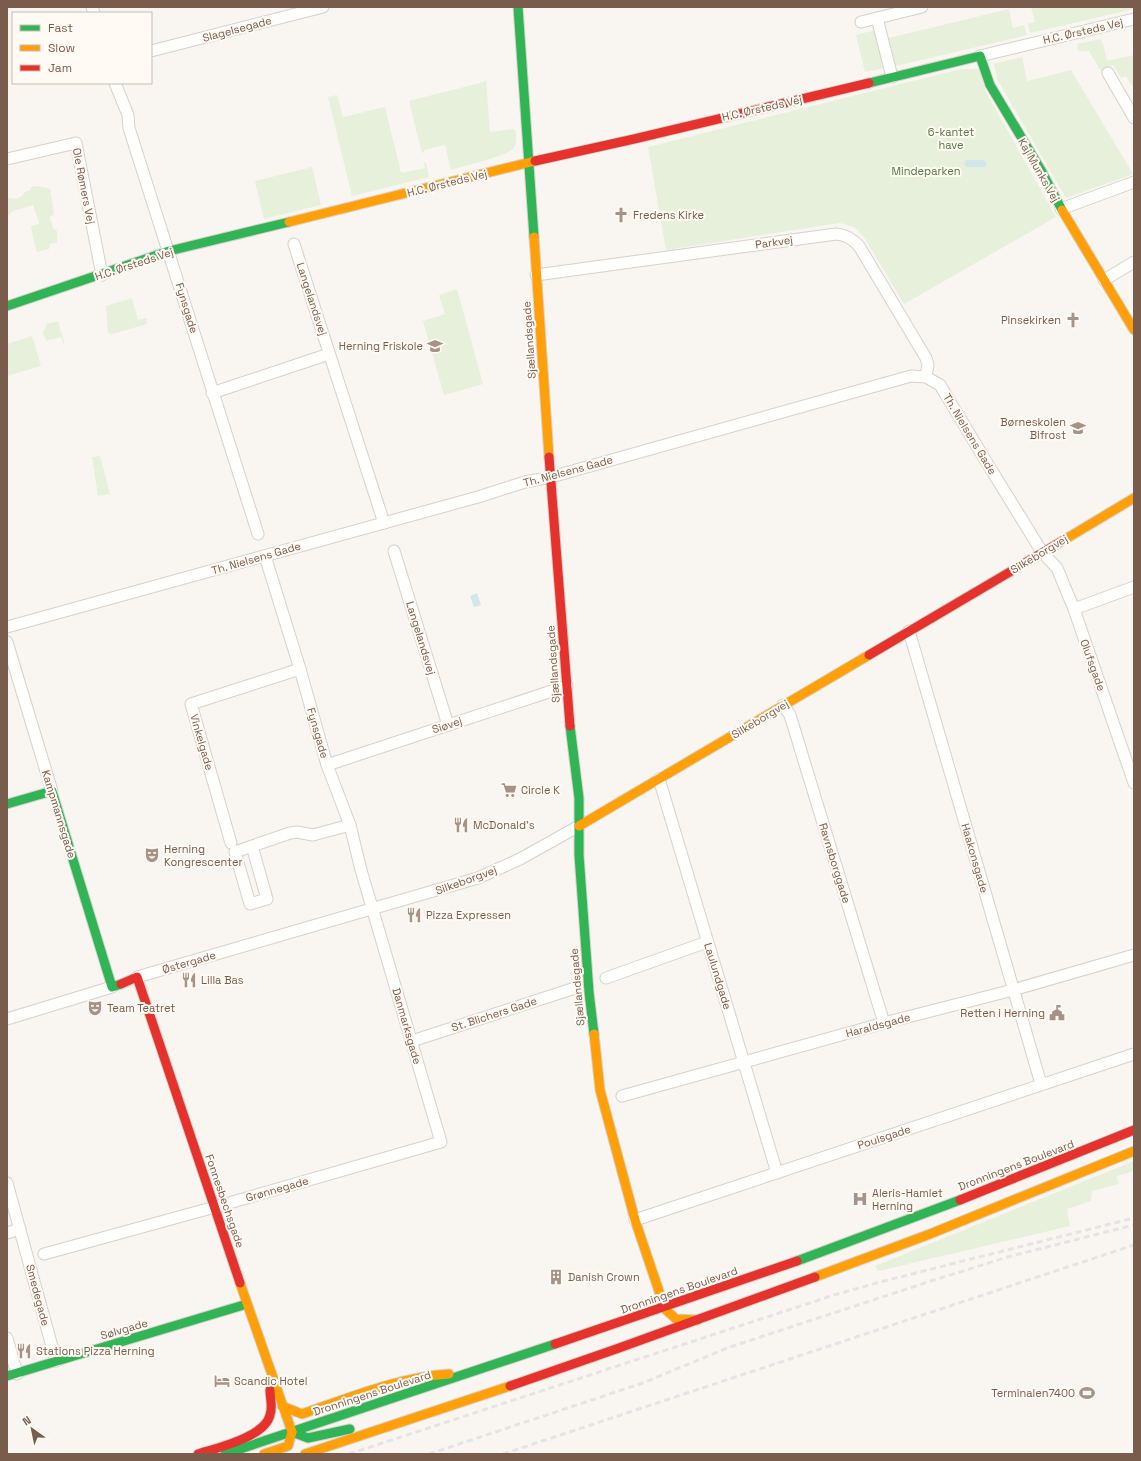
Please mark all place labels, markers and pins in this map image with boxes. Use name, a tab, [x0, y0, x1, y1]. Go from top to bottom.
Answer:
church icon: Fredens Kirke	[612, 206, 630, 224]
place label: Fredens Kirke	[633, 208, 704, 222]
church icon: Pinsekirken	[1064, 311, 1082, 329]
place label: Pinsekirken	[1001, 313, 1061, 327]
school or university icon: Herning Friskole	[426, 337, 444, 355]
place label: Herning Friskole	[339, 339, 423, 353]
place label: Børneskolen Bifrost	[1000, 415, 1066, 442]
school or university icon: Børneskolen Bifrost	[1069, 419, 1087, 437]
supermarket icon: Circle K	[500, 781, 518, 799]
place label: Circle K	[521, 783, 560, 797]
restaurant icon: McDonald's	[452, 816, 470, 834]
place label: McDonald's	[473, 818, 535, 832]
place label: Herning Kongrescenter	[164, 842, 243, 869]
theatre icon: Herning Kongrescenter	[143, 846, 161, 864]
restaurant icon: Pizza Expressen	[405, 906, 423, 924]
place label: Pizza Expressen	[426, 908, 511, 922]
restaurant icon: Lilla Bas	[180, 971, 198, 989]
place label: Lilla Bas	[201, 973, 244, 987]
theatre icon: Team Teatret	[86, 999, 104, 1017]
place label: Team Teatret	[107, 1001, 175, 1015]
public building icon: Retten i Herning	[1048, 1004, 1066, 1022]
place label: Retten i Herning	[960, 1006, 1045, 1020]
place label: Aleris-Hamlet Herning	[872, 1186, 943, 1213]
hospital icon: Aleris-Hamlet Herning	[851, 1190, 869, 1208]
building icon: Danish Crown	[547, 1268, 565, 1286]
place label: Danish Crown	[568, 1270, 640, 1284]
restaurant icon: Stations Pizza Herning	[15, 1342, 33, 1360]
place label: Stations Pizza Herning	[36, 1344, 155, 1358]
hotel icon: Scandic Hotel	[213, 1372, 231, 1390]
place label: Scandic Hotel	[234, 1374, 307, 1388]
sports icon: Terminalen7400	[1078, 1384, 1096, 1402]
place label: Terminalen7400	[991, 1386, 1075, 1400]

